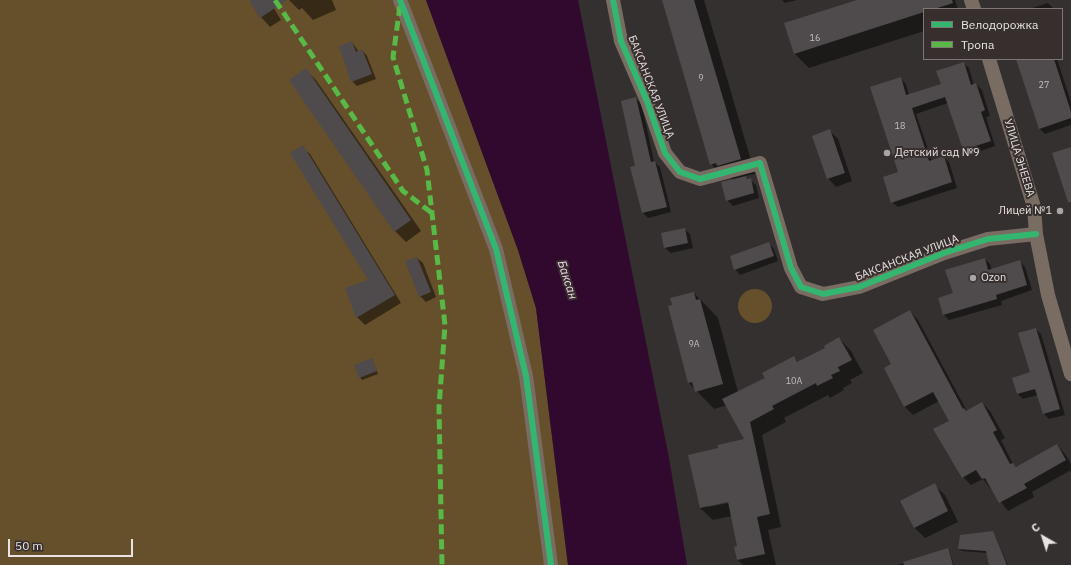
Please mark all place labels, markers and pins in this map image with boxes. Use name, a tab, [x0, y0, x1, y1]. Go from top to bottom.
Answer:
place label: Детский сад №9	[895, 146, 980, 160]
marker: Детский сад №9	[882, 148, 892, 158]
place label: Лицей №1	[998, 204, 1052, 218]
marker: Лицей №1	[1055, 206, 1065, 216]
place label: Ozon	[981, 271, 1006, 285]
marker: Ozon	[968, 273, 978, 283]

